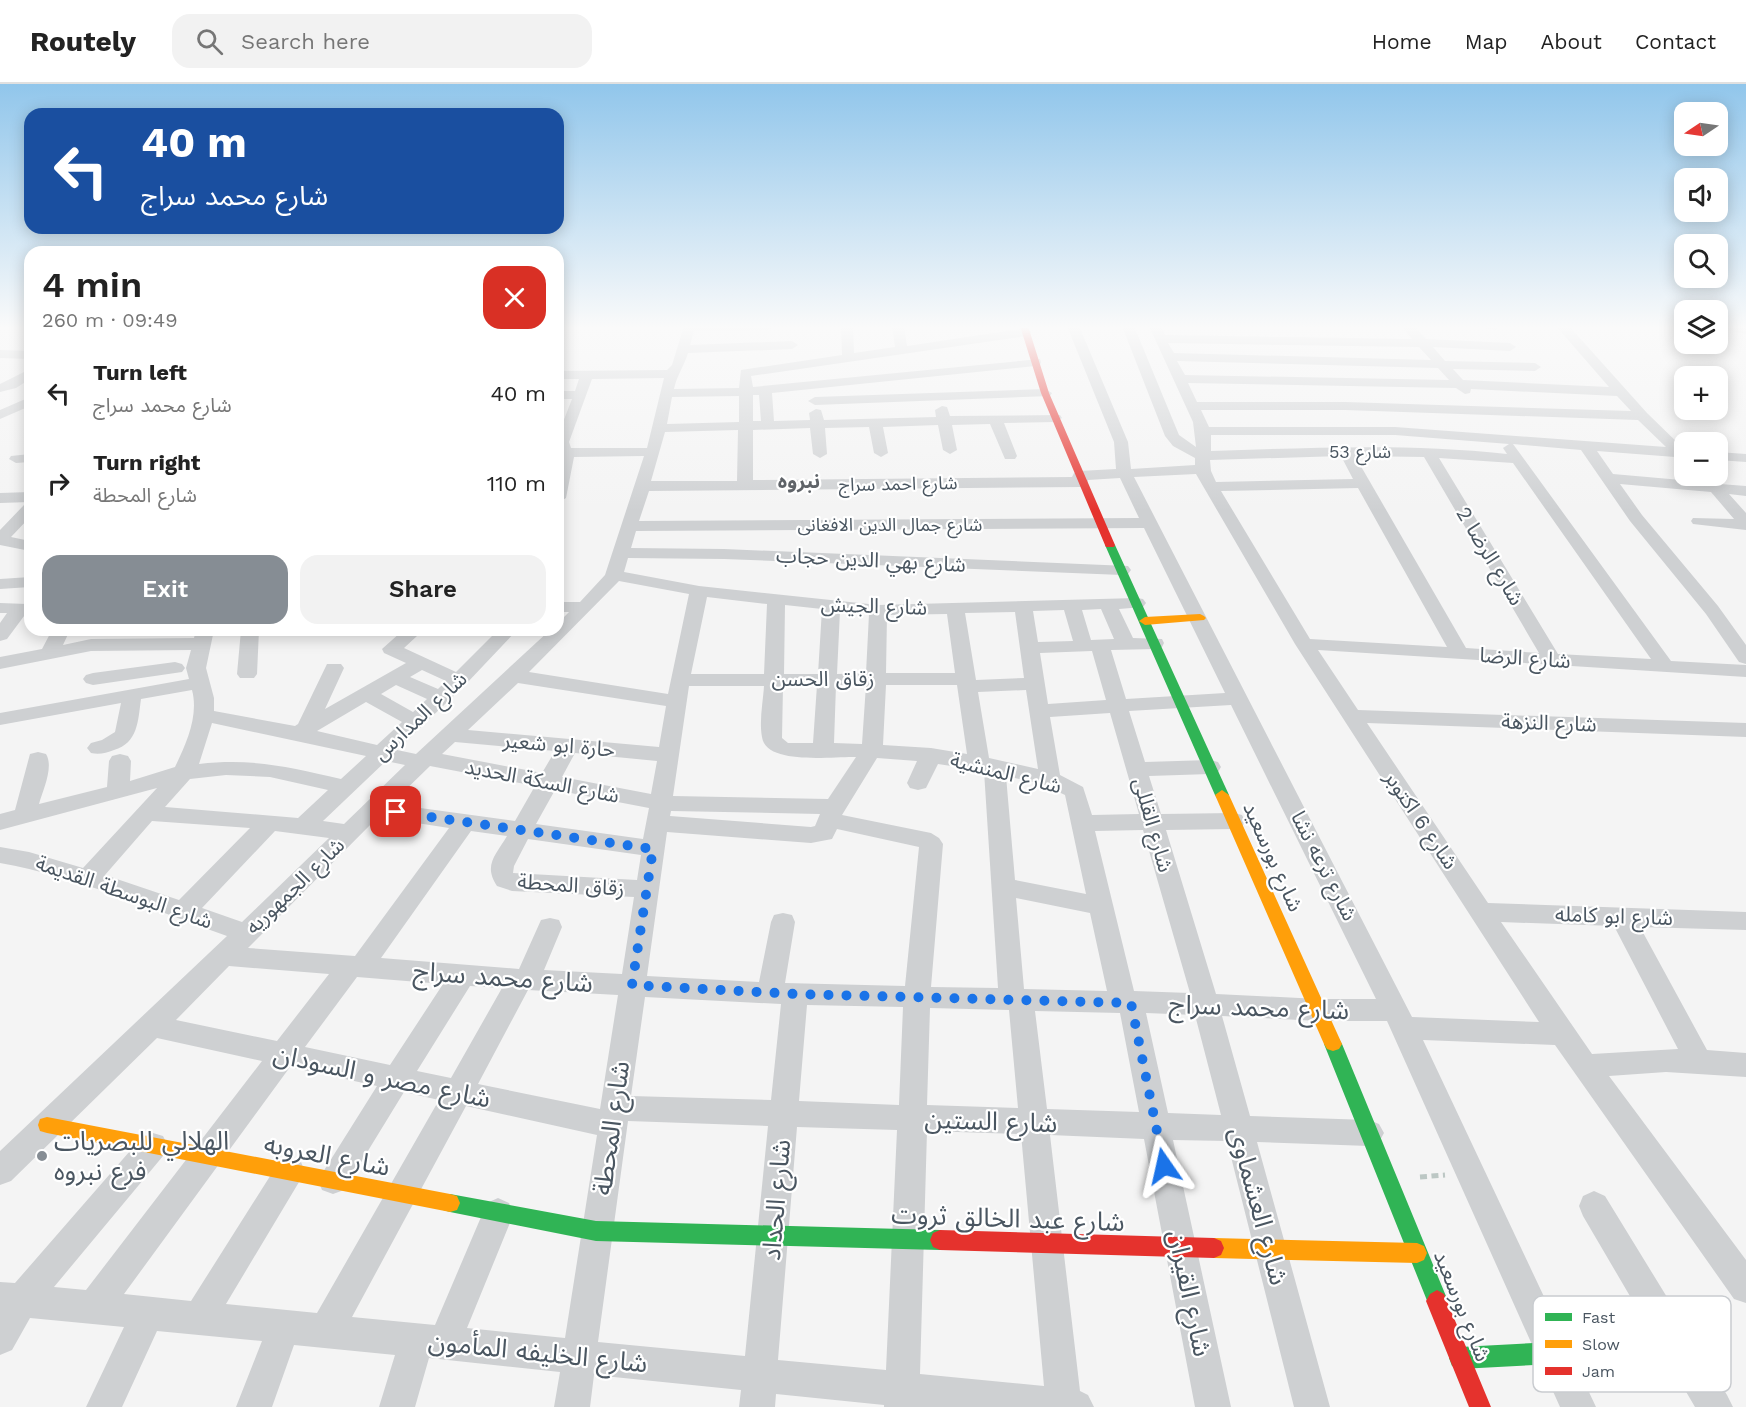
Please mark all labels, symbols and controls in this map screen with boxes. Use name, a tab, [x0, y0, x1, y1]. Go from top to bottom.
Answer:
search box	[172, 14, 592, 68]
text: Routely	[30, 25, 136, 58]
icon: search	[193, 25, 226, 58]
text: Search here	[241, 29, 370, 54]
text: Home	[1372, 29, 1432, 54]
text: Map	[1465, 29, 1508, 54]
text: About	[1541, 29, 1602, 54]
text: Contact	[1635, 29, 1716, 54]
north arrow	[1674, 102, 1728, 156]
map controls	[1674, 102, 1728, 486]
text: 40 m	[141, 118, 247, 167]
icon: left	[42, 132, 120, 210]
button: sound	[1674, 168, 1728, 222]
text: شارع محمد سراج	[141, 180, 328, 212]
button: search	[1674, 234, 1728, 288]
text: 4 min	[42, 264, 142, 306]
button: close	[483, 266, 546, 329]
button: layers	[1674, 300, 1728, 354]
text: 260 m · 09:49	[42, 308, 178, 332]
text: Turn left	[93, 360, 187, 385]
button: +	[1674, 366, 1728, 420]
icon: left	[42, 377, 75, 410]
text: 40 m	[490, 381, 546, 406]
text: شارع محمد سراج	[93, 393, 232, 417]
button: −	[1674, 432, 1728, 486]
street label: شارع 53	[1329, 441, 1391, 466]
text: Turn right	[93, 450, 200, 475]
icon: right	[42, 467, 75, 500]
district label: نبروه	[778, 469, 820, 493]
text: 110 m	[487, 471, 546, 496]
street label: شارع احمد سراج	[838, 472, 958, 499]
text: شارع المحطة	[93, 483, 197, 507]
street label: شارع الرضا 2	[1449, 502, 1530, 611]
street label: شارع جمال الدين الافغانى	[798, 514, 982, 539]
street label: شارع بهي الدين حجاب	[775, 542, 967, 581]
button: Exit	[42, 555, 288, 624]
button: Share	[300, 555, 546, 624]
street label: شارع الجيش	[820, 591, 928, 623]
street label: شارع الرضا	[1478, 642, 1571, 676]
street label: شارع المدارس	[367, 666, 474, 768]
street label: زقاق الحسن	[771, 666, 875, 691]
street label: شارع النزهة	[1501, 708, 1597, 740]
street label: حارة ابو شعير	[501, 727, 616, 762]
street label: شارع المنشية	[947, 747, 1064, 801]
street label: شارع السكة الحديد	[462, 753, 621, 811]
street label: شارع 6 اكتوبر	[1376, 765, 1463, 875]
street label: شارع القللى	[1125, 775, 1179, 876]
pin	[370, 786, 421, 837]
icon: arrive	[379, 795, 412, 828]
street label: شارع بورسعيد	[1235, 798, 1309, 917]
street label: شارع ترعه نشا	[1283, 807, 1363, 926]
street label: شارع الجمهوريه	[240, 832, 352, 941]
street label: شارع البوسطة القديمة	[32, 850, 216, 936]
street label: زقاق المحطة	[517, 868, 625, 901]
street label: شارع ابو كامله	[1554, 901, 1673, 933]
street label: شارع محمد سراج	[412, 956, 594, 1002]
street label: شارع محمد سراج	[1168, 989, 1350, 1029]
street label: شارع مصر و السودان	[270, 1038, 493, 1118]
street label: شارع المحطة	[587, 1059, 639, 1198]
street label: شارع الستين	[924, 1104, 1058, 1142]
street label: شارع العشماوى	[1220, 1124, 1294, 1289]
place label: الهلالي للبصريات فرع نبروه	[54, 1126, 229, 1190]
street label: شارع العروبه	[261, 1128, 392, 1186]
position arrow	[1132, 1134, 1196, 1198]
street label: شارع الحداد	[756, 1138, 800, 1262]
marker: الهلالي للبصريات فرع نبروه	[35, 1149, 49, 1163]
street label: شارع عبد الخالق ثروت	[891, 1199, 1125, 1241]
street label: شارع القيران	[1158, 1227, 1218, 1360]
street label: شارع بورسعيد	[1426, 1247, 1496, 1366]
legend	[1533, 1296, 1731, 1392]
text: Fast	[1582, 1308, 1615, 1327]
street label: شارع الخليفه المأمون	[427, 1324, 649, 1382]
text: Slow	[1582, 1335, 1620, 1354]
text: Jam	[1582, 1362, 1615, 1381]

